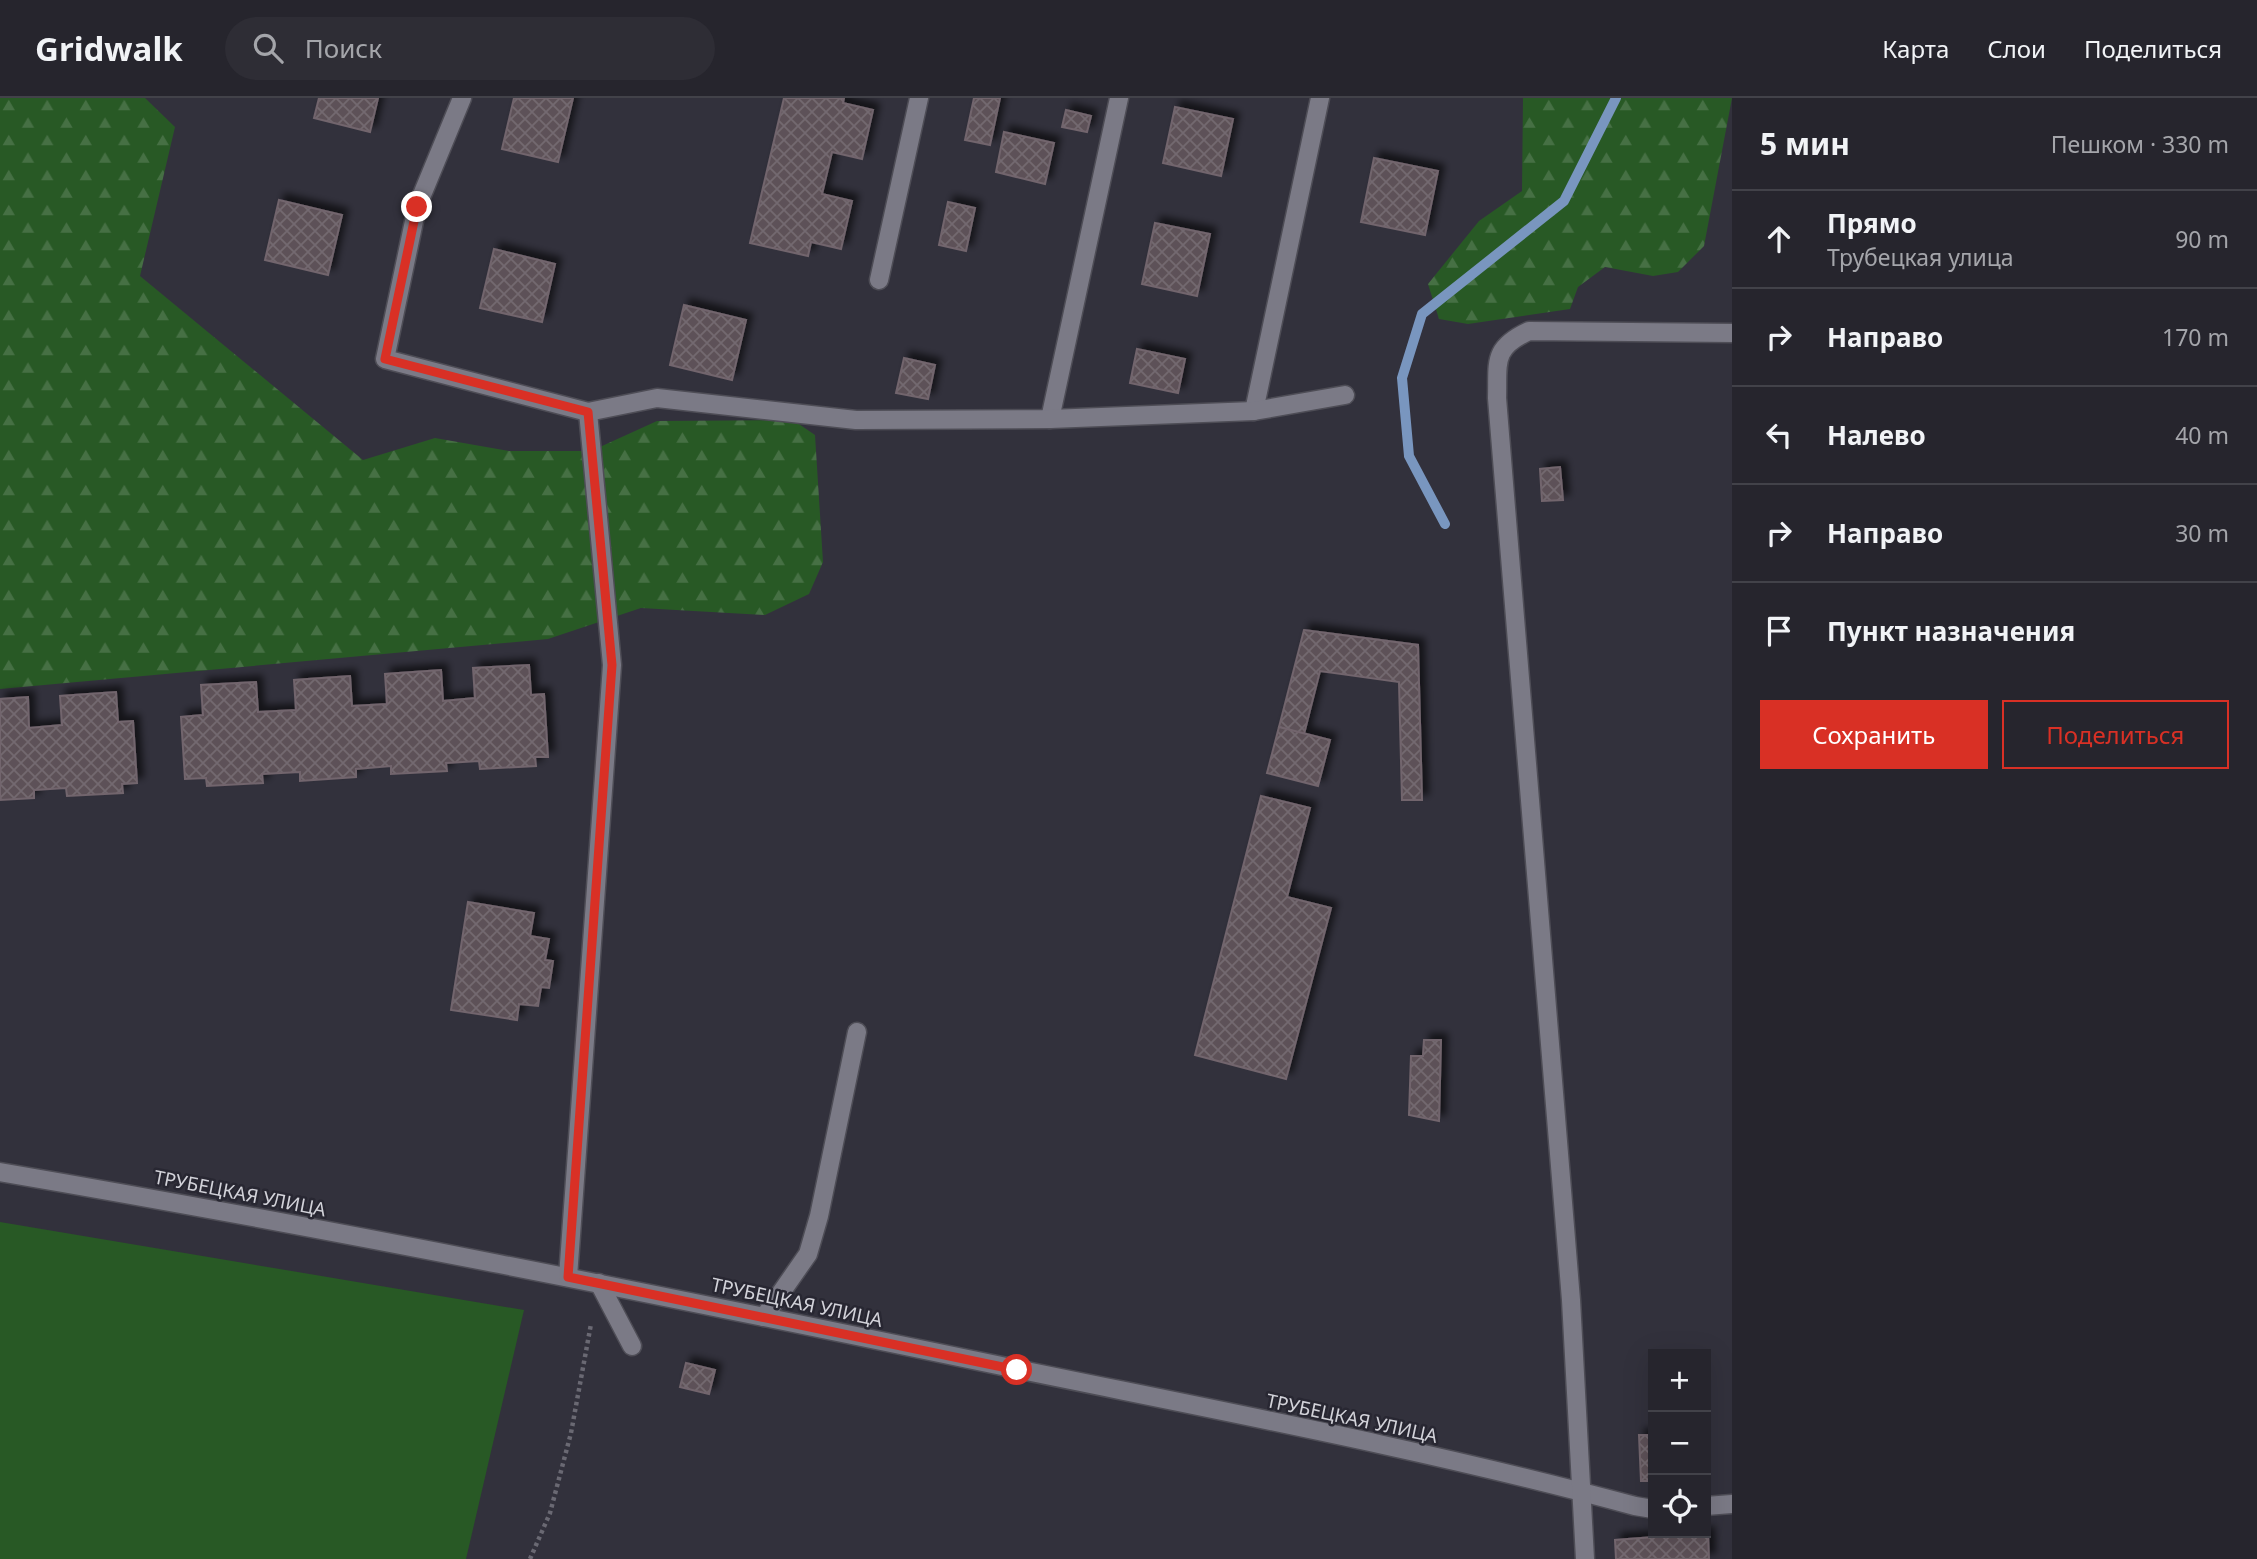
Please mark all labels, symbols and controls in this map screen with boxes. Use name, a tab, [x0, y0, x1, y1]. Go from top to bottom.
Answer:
search box	[225, 17, 715, 80]
text: Gridwalk	[35, 26, 183, 71]
icon: search	[249, 29, 287, 67]
text: Поиск	[305, 30, 382, 66]
text: Карта	[1882, 32, 1949, 65]
text: Слои	[1987, 32, 2046, 65]
text: Поделиться	[2084, 32, 2222, 65]
text: 5 мин	[1760, 123, 1850, 164]
text: Пешком · 330 m	[2051, 128, 2229, 160]
route end	[401, 191, 432, 222]
text: Прямо	[1827, 205, 1917, 241]
icon: ahead	[1760, 220, 1798, 258]
text: 90 m	[2175, 223, 2229, 255]
text: Трубецкая улица	[1827, 241, 2014, 273]
icon: right	[1760, 318, 1798, 356]
text: Направо	[1827, 319, 1943, 355]
text: 170 m	[2162, 321, 2229, 353]
icon: left	[1760, 416, 1798, 454]
text: Налево	[1827, 417, 1926, 453]
text: 40 m	[2175, 419, 2229, 451]
icon: right	[1760, 514, 1798, 552]
text: Направо	[1827, 515, 1943, 551]
text: 30 m	[2175, 517, 2229, 549]
icon: arrive	[1760, 612, 1798, 650]
text: Пункт назначения	[1827, 613, 2075, 649]
button: Сохранить	[1760, 700, 1988, 769]
button: Поделиться	[2002, 700, 2229, 769]
street label: ТРУБЕЦКАЯ УЛИЦА	[152, 1164, 329, 1223]
street label: ТРУБЕЦКАЯ УЛИЦА	[709, 1271, 886, 1333]
map controls	[1648, 1349, 1711, 1538]
button: +	[1648, 1349, 1711, 1412]
route start	[1001, 1354, 1032, 1385]
street label: ТРУБЕЦКАЯ УЛИЦА	[1264, 1387, 1441, 1449]
button: −	[1648, 1412, 1711, 1475]
button: locate	[1648, 1475, 1711, 1538]

